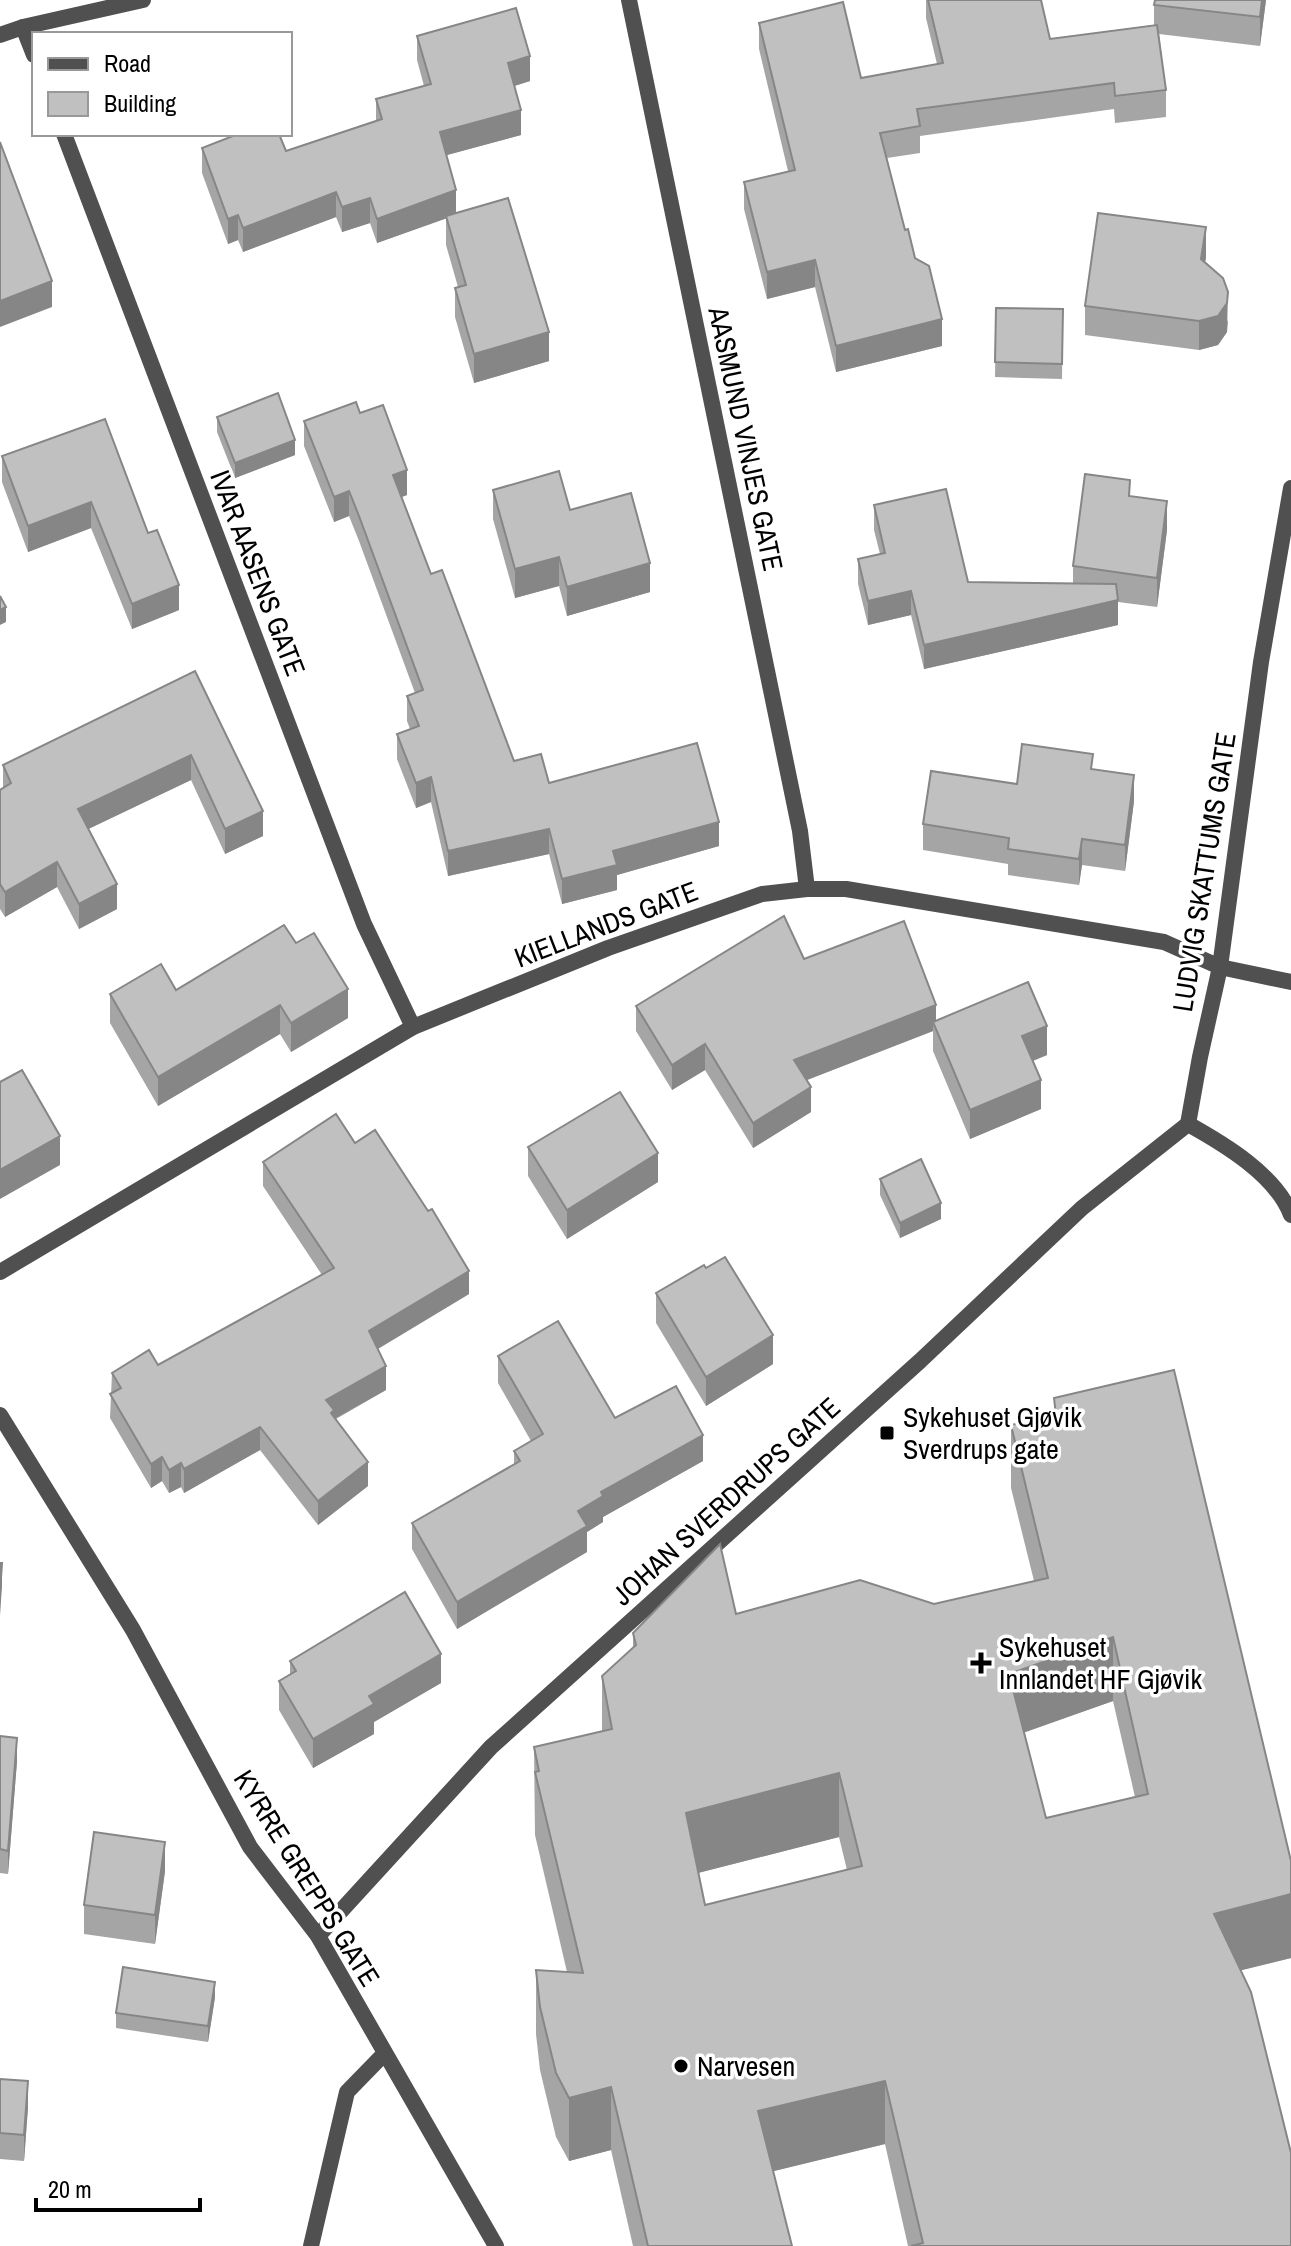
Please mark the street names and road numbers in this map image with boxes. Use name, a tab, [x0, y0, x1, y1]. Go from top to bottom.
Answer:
street label: AASMUND VINJES GATE	[699, 303, 793, 574]
street label: IVAR AASENS GATE	[201, 465, 315, 681]
street label: LUDVIG SKATTUMS GATE	[1163, 730, 1245, 1014]
street label: KIELLANDS GATE	[509, 872, 703, 976]
street label: JOHAN SVERDRUPS GATE	[604, 1388, 848, 1614]
street label: KYRRE GREPPS GATE	[225, 1763, 389, 1993]

